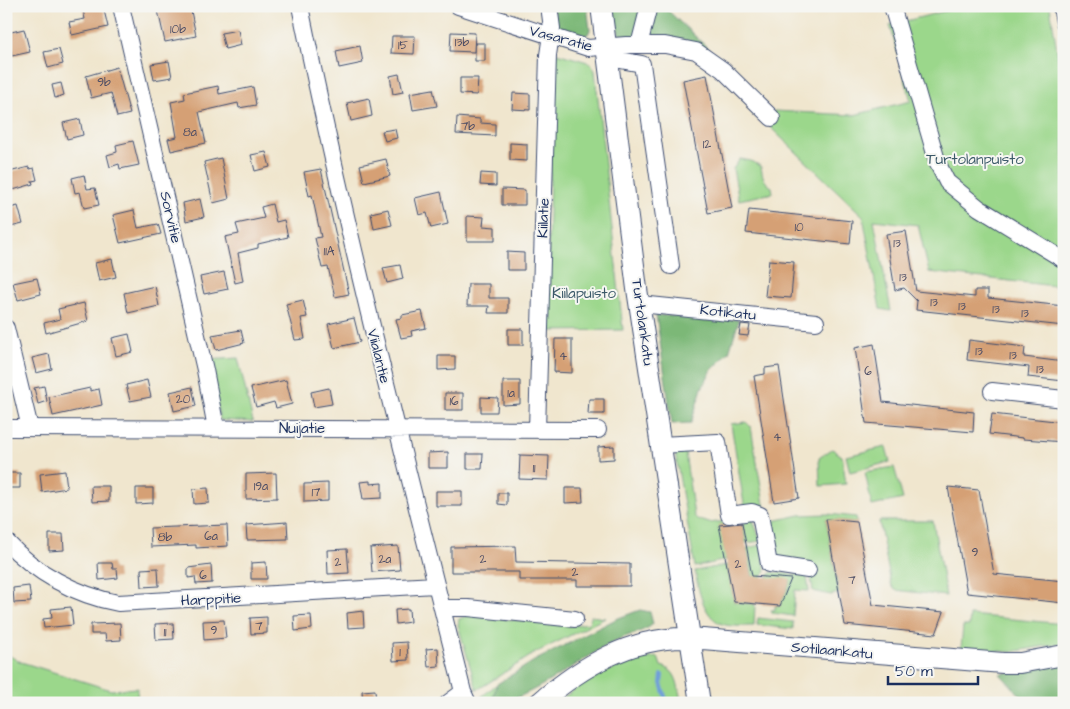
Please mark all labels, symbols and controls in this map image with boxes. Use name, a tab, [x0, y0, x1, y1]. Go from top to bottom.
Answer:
street label: Vasaratie	[527, 20, 595, 57]
house number: 10b	[170, 21, 186, 38]
house number: 13b	[455, 34, 469, 51]
house number: 15	[398, 37, 409, 54]
house number: 9b	[97, 74, 111, 91]
house number: 7b	[461, 118, 475, 135]
house number: 8a	[183, 124, 197, 141]
house number: 12	[703, 136, 711, 153]
park label: Turtolanpuisto	[926, 149, 1024, 170]
street label: Sorvitie	[154, 189, 187, 245]
street label: Kiilatie	[532, 198, 555, 238]
house number: 10	[794, 219, 804, 236]
house number: 13	[893, 235, 901, 252]
house number: 11A	[324, 243, 335, 260]
house number: 13	[899, 269, 907, 286]
street label: Turtolankatu	[626, 277, 659, 367]
park label: Kiilapuisto	[552, 283, 616, 304]
house number: 13	[930, 294, 938, 311]
house number: 13	[958, 298, 966, 315]
street label: Kotikatu	[699, 299, 757, 326]
house number: 13	[992, 301, 1000, 318]
house number: 13	[1021, 305, 1029, 322]
street label: Viialantie	[362, 327, 395, 386]
house number: 13	[975, 343, 983, 360]
house number: 13	[1009, 347, 1017, 364]
house number: 4	[559, 348, 567, 365]
house number: 13	[1036, 361, 1044, 378]
house number: 6	[864, 363, 872, 380]
house number: 1a	[507, 385, 515, 402]
house number: 20	[176, 391, 191, 408]
house number: 16	[449, 393, 459, 410]
street label: Nuijatie	[279, 418, 325, 439]
house number: 4	[773, 429, 781, 446]
house number: 11	[532, 460, 536, 477]
house number: 19a	[254, 478, 268, 495]
house number: 17	[312, 484, 321, 501]
house number: 6a	[204, 528, 218, 545]
house number: 8b	[158, 529, 173, 546]
house number: 9	[972, 544, 979, 561]
house number: 2a	[379, 551, 391, 568]
house number: 2	[480, 551, 487, 568]
house number: 2	[335, 554, 342, 571]
house number: 2	[735, 556, 742, 573]
house number: 2	[572, 564, 579, 581]
house number: 6	[199, 567, 207, 584]
house number: 7	[848, 572, 856, 589]
street label: Harppitie	[180, 587, 242, 612]
house number: 7	[255, 618, 263, 635]
house number: 9	[211, 622, 218, 639]
house number: 11	[163, 624, 167, 641]
street label: Sotilaankatu	[790, 636, 874, 665]
house number: 1	[399, 644, 401, 661]
scale bar	[888, 654, 978, 686]
text: 50 m	[895, 661, 933, 682]

